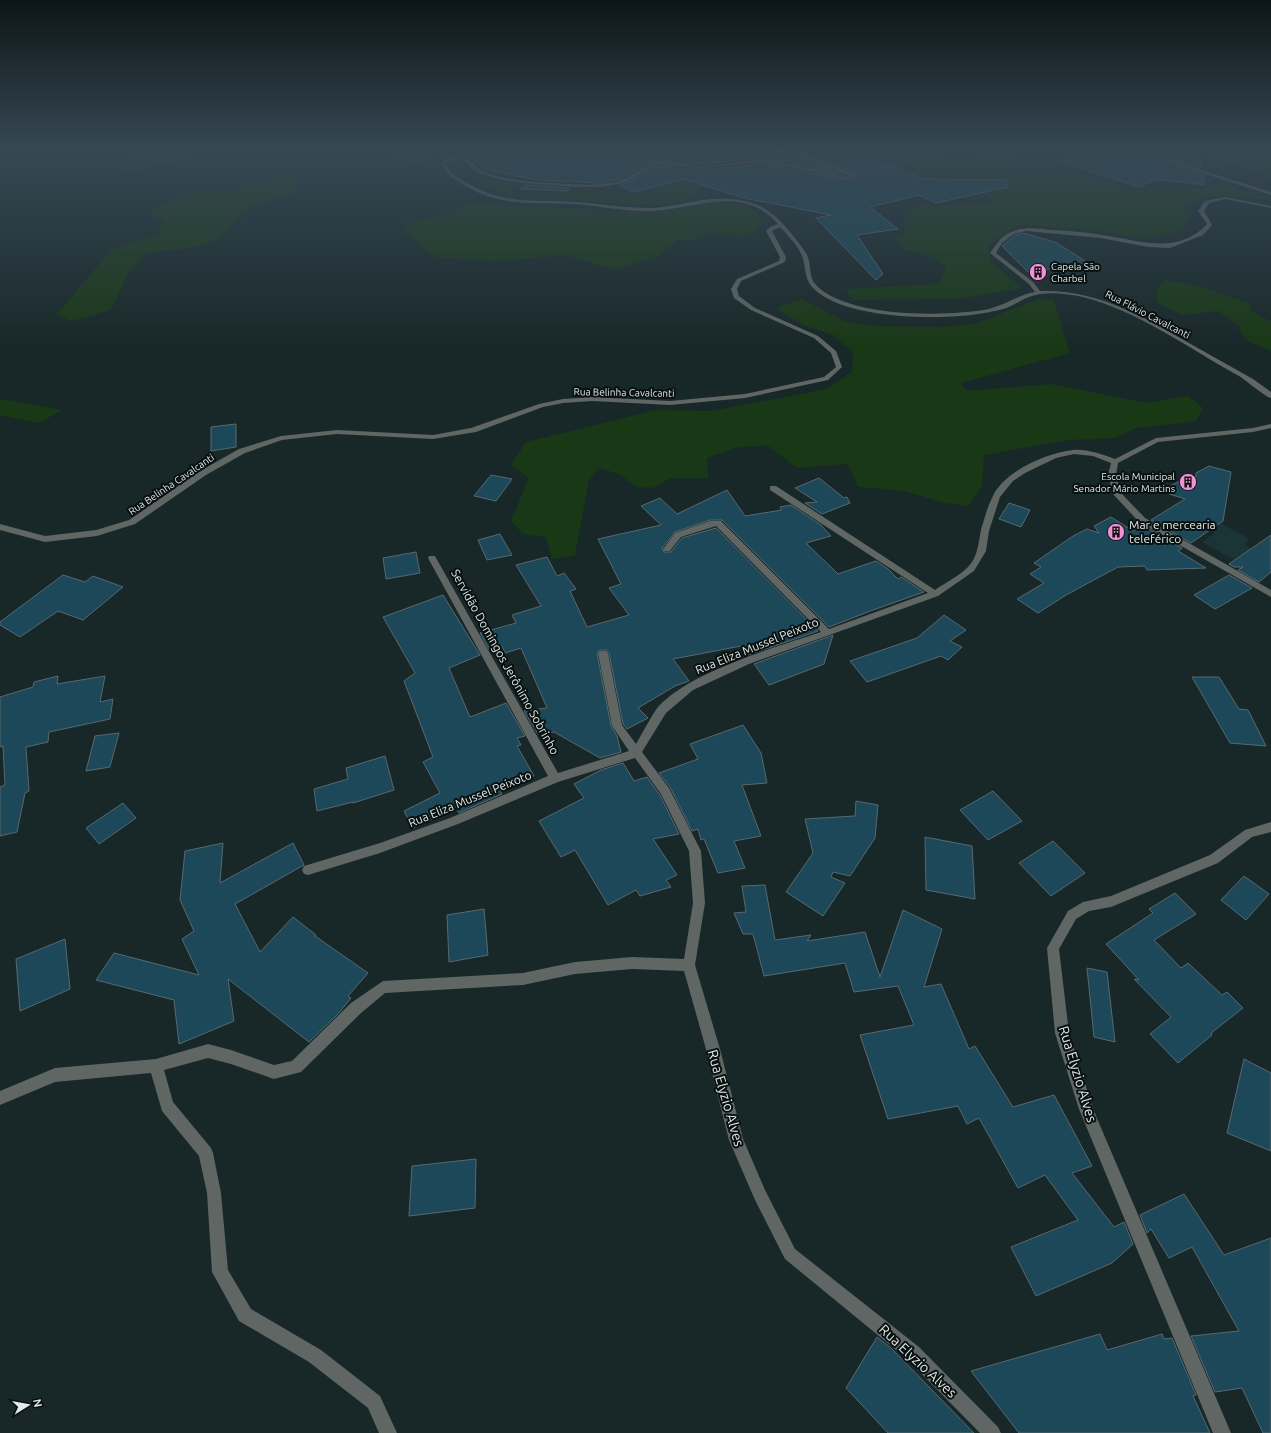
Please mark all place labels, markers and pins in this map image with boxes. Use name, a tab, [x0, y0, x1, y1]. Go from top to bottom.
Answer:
place label: Capela São Charbel	[1051, 261, 1100, 284]
building icon: Capela São Charbel	[1028, 262, 1048, 282]
place label: Escola Municipal Senador Mário Martins	[1073, 471, 1175, 494]
building icon: Escola Municipal Senador Mário Martins	[1178, 472, 1198, 492]
place label: Mar e mercearia teleférico	[1129, 518, 1216, 545]
building icon: Mar e mercearia teleférico	[1106, 522, 1126, 542]

